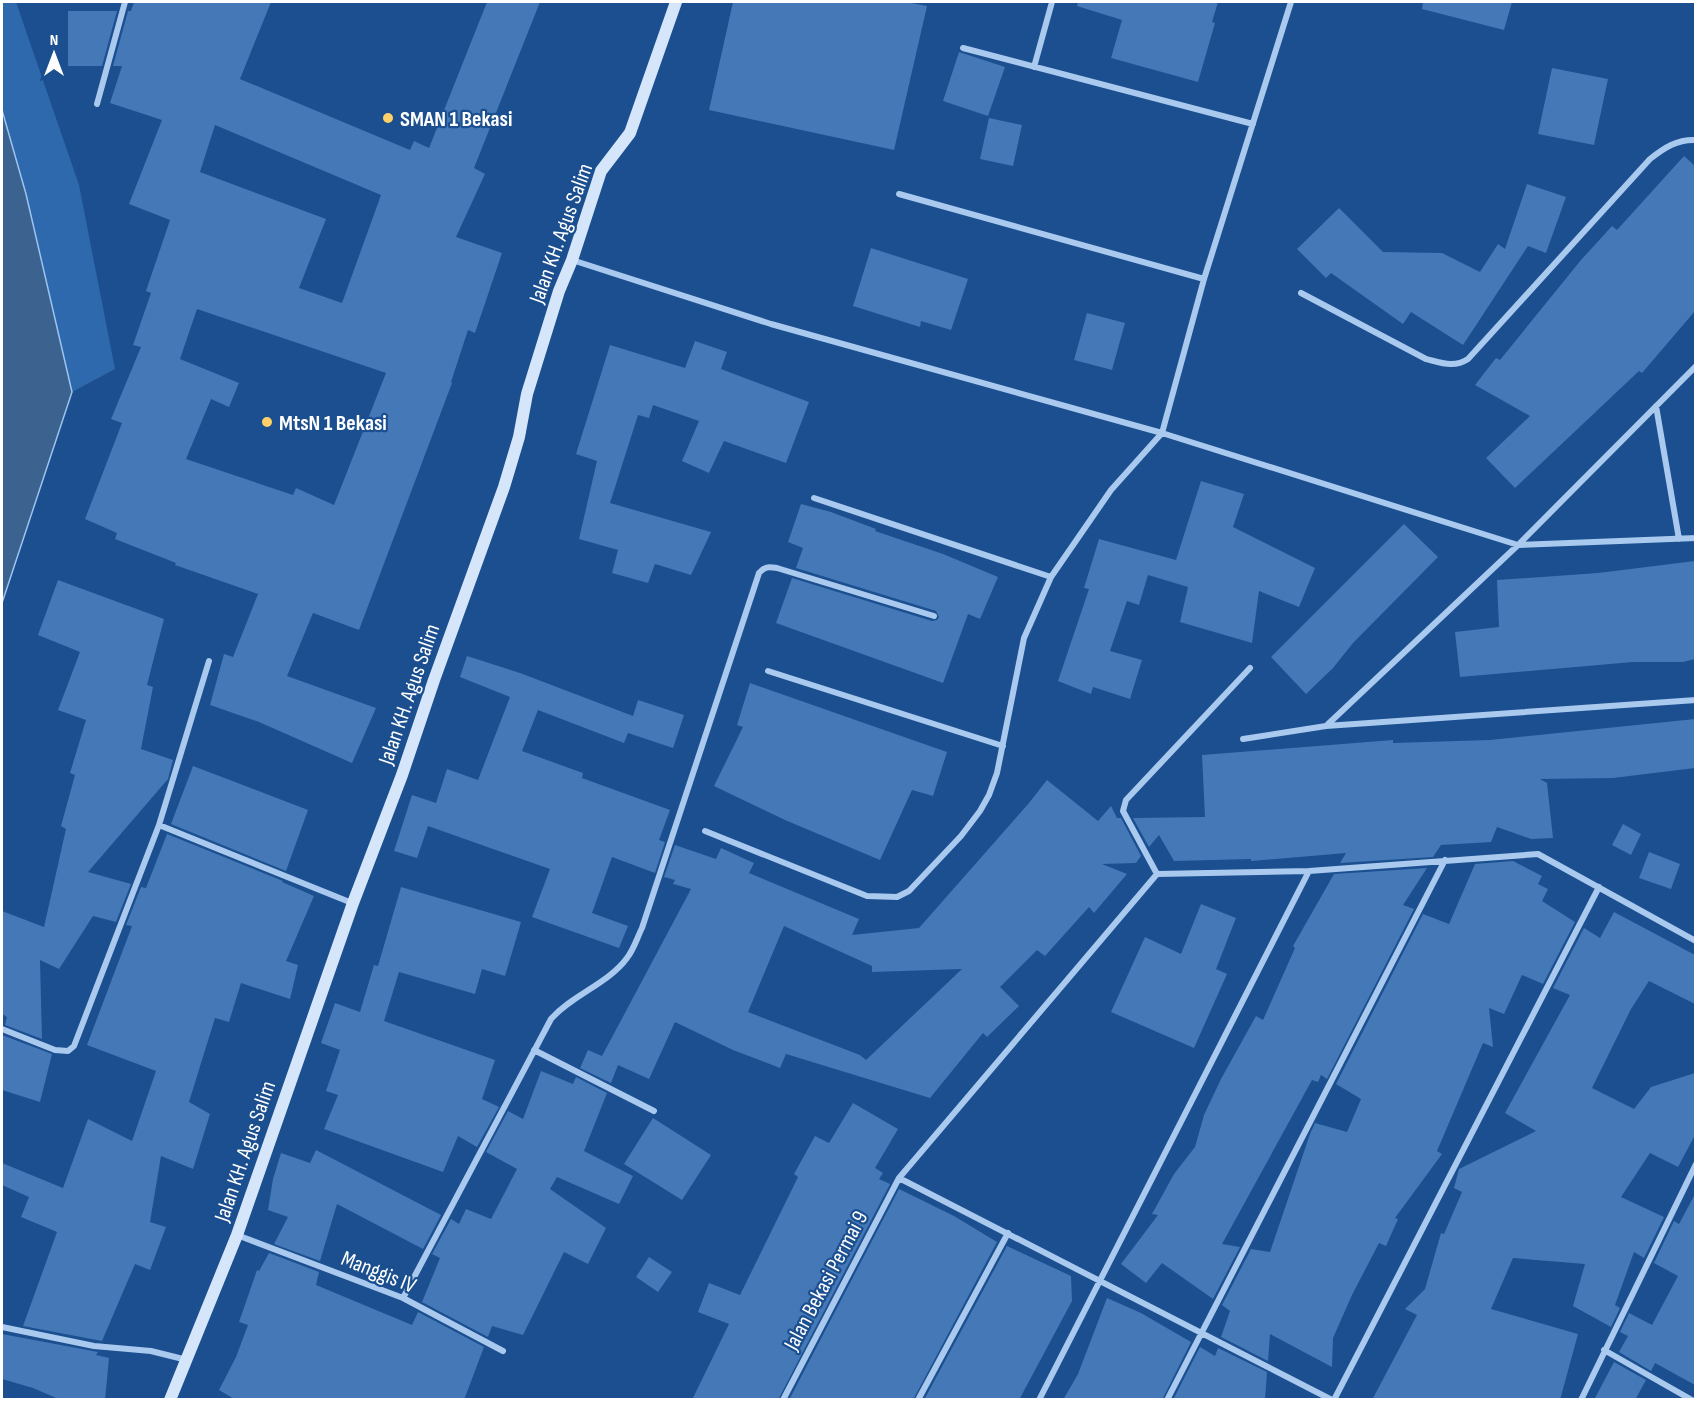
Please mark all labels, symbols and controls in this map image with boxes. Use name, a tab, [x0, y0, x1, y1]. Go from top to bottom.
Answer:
north arrow	[24, 24, 84, 84]
text: N	[50, 31, 58, 50]
place label: SMAN 1 Bekasi	[400, 106, 513, 133]
marker: SMAN 1 Bekasi	[381, 111, 395, 125]
street label: Jalan KH. Agus Salim	[523, 160, 599, 308]
place label: MtsN 1 Bekasi	[279, 410, 387, 437]
marker: MtsN 1 Bekasi	[260, 415, 274, 429]
street label: Jalan KH. Agus Salim	[372, 621, 446, 769]
street label: Jalan KH. Agus Salim	[208, 1078, 282, 1226]
street label: Jalan Bekasi Permai 9	[778, 1206, 874, 1356]
street label: Manggis IV	[337, 1245, 420, 1300]

